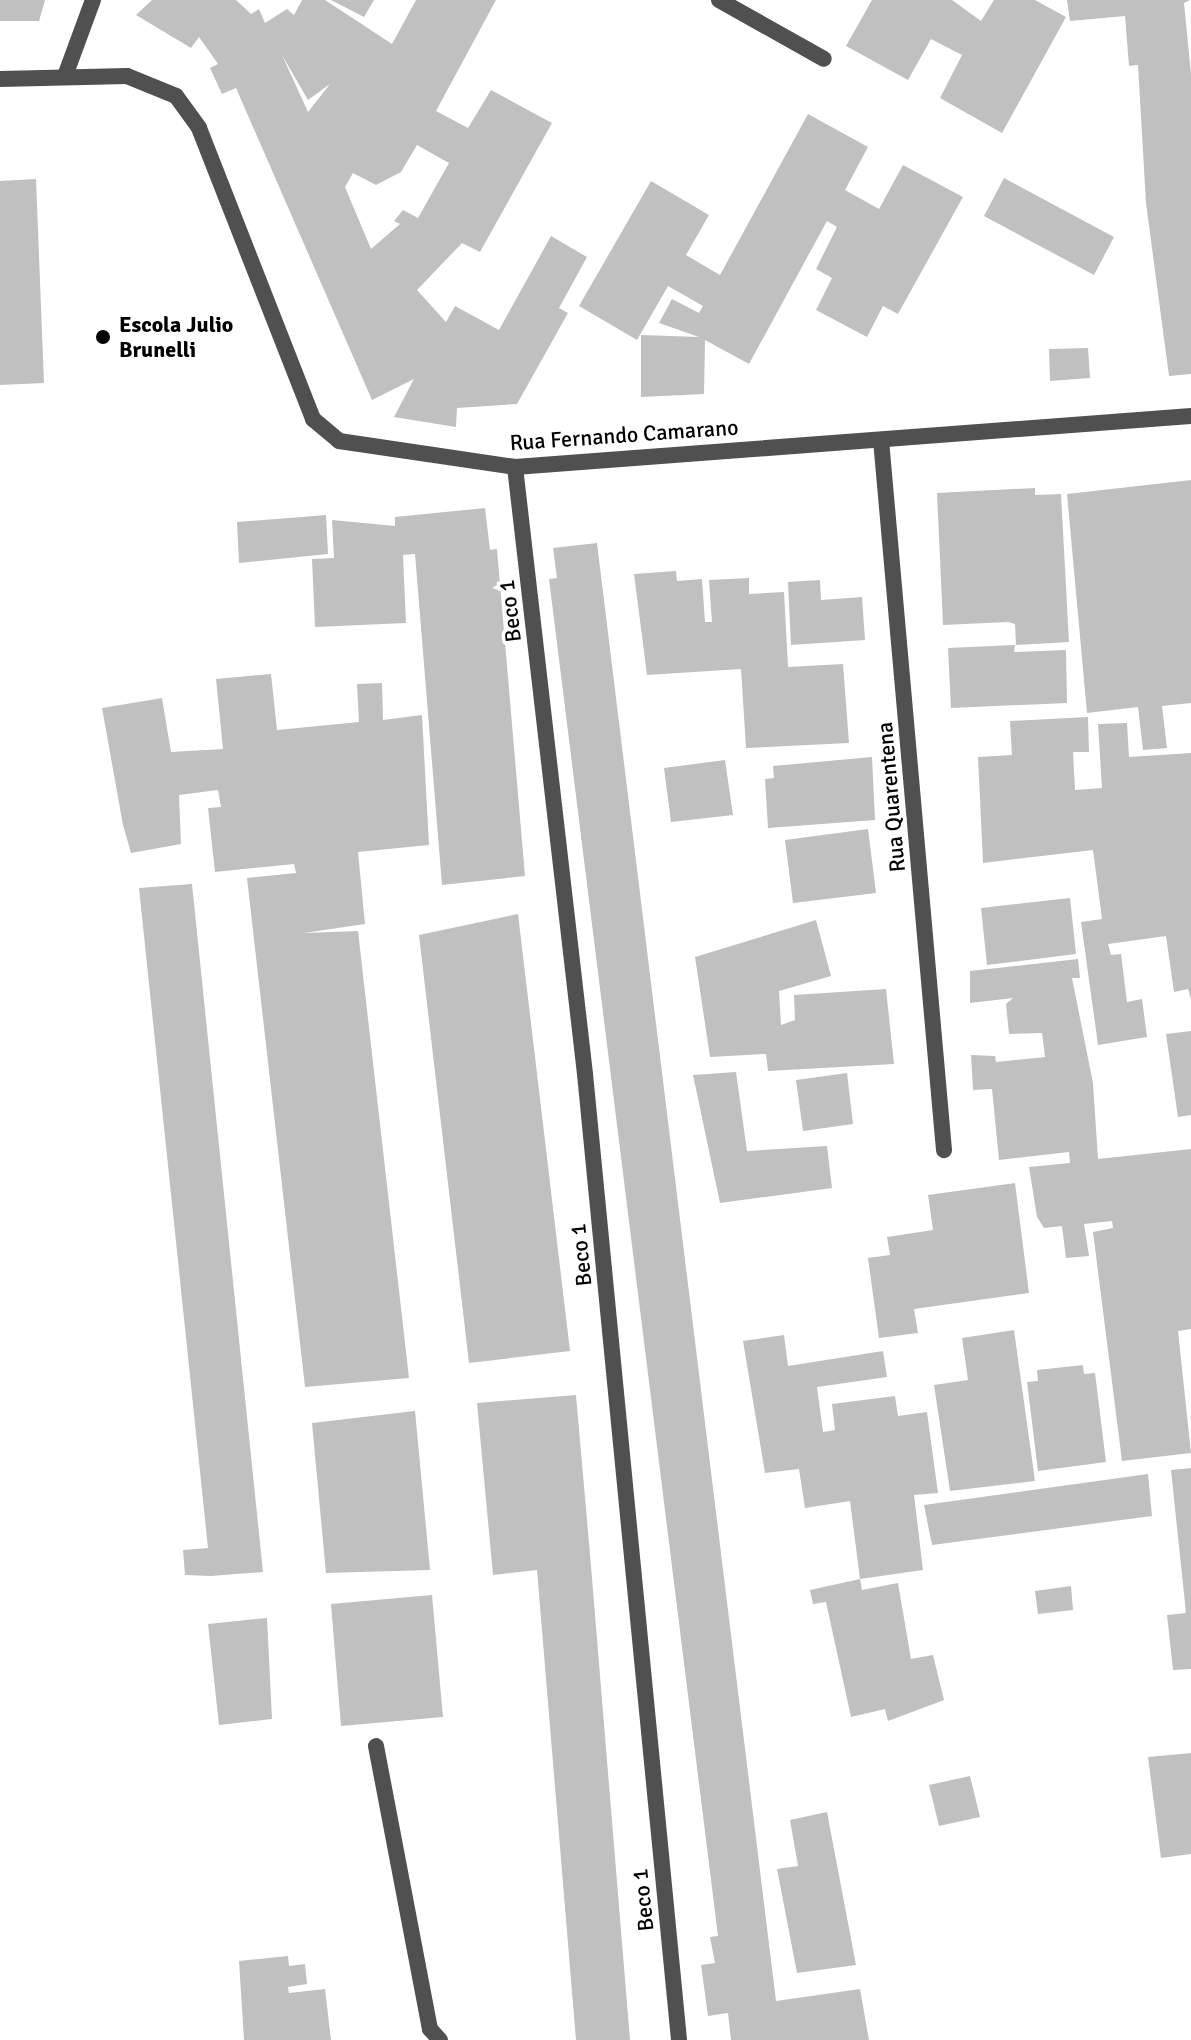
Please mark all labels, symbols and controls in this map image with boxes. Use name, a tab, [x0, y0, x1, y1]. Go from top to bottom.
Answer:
place label: Escola Julio Brunelli	[119, 311, 233, 362]
marker: Escola Julio Brunelli	[94, 328, 112, 346]
street label: Rua Fernando Camarano	[509, 414, 739, 456]
street label: Beco 1	[493, 578, 527, 644]
street label: Rua Quarentena	[871, 721, 911, 873]
street label: Beco 1	[565, 1222, 597, 1288]
street label: Beco 1	[627, 1867, 659, 1933]

